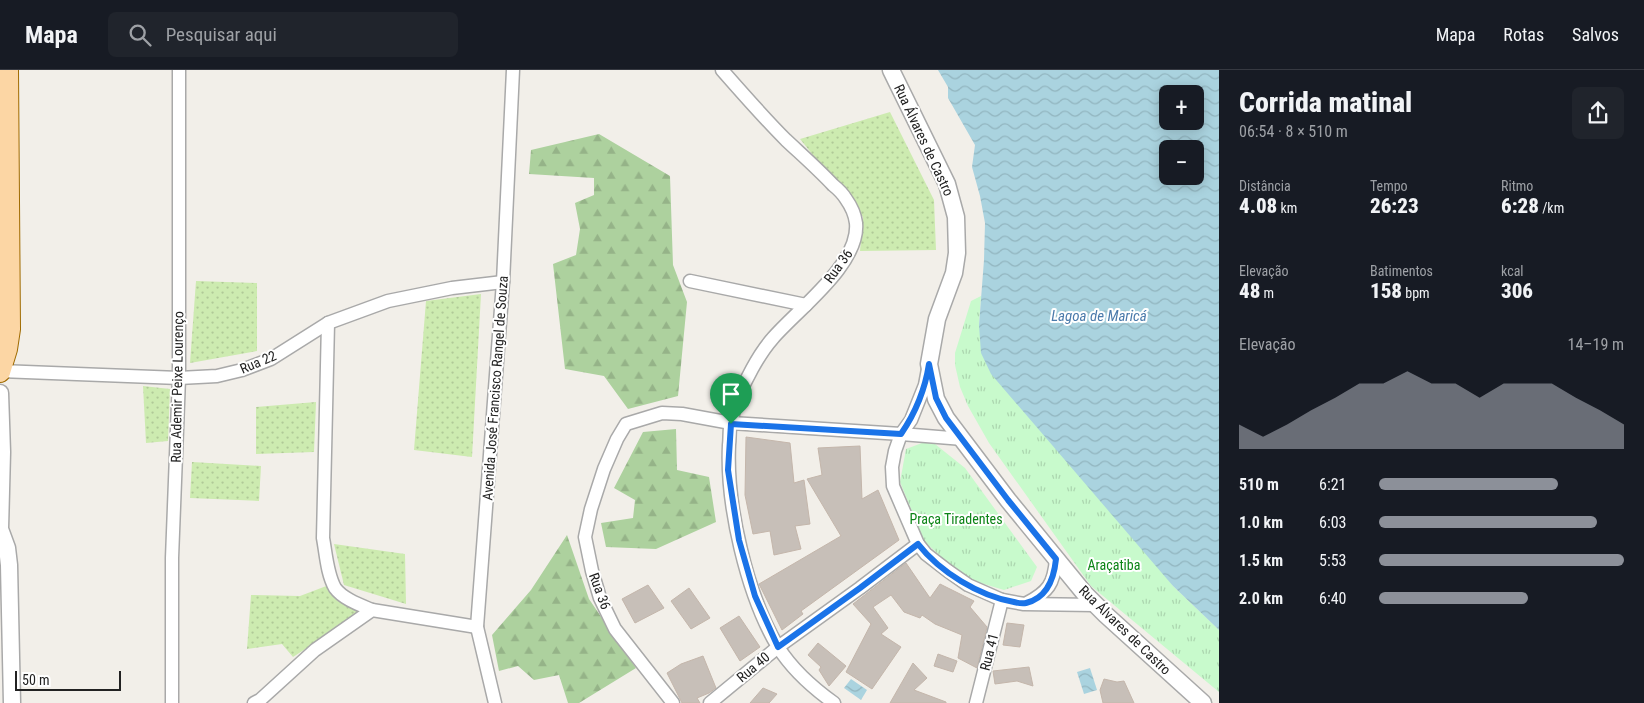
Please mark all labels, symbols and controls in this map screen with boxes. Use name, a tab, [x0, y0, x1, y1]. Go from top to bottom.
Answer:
search box	[108, 12, 458, 57]
text: Mapa	[25, 21, 78, 49]
icon: search	[126, 21, 154, 49]
text: Pesquisar aqui	[166, 23, 277, 46]
text: Mapa	[1436, 24, 1475, 45]
text: Rotas	[1503, 24, 1544, 45]
text: Salvos	[1572, 24, 1619, 45]
street label: Rua Álvares de Castro	[891, 81, 958, 198]
map controls	[1159, 85, 1204, 185]
button: +	[1159, 85, 1204, 130]
text: Corrida matinal	[1239, 86, 1412, 119]
button: share	[1572, 87, 1624, 139]
text: 06:54 · 8 × 510 m	[1239, 122, 1348, 141]
button: −	[1159, 140, 1204, 185]
text: Distância	[1239, 178, 1291, 194]
text: Tempo	[1370, 178, 1408, 194]
text: Ritmo	[1501, 178, 1533, 194]
text: 4.08	[1239, 194, 1277, 218]
text: 26:23	[1370, 194, 1419, 218]
text: 6:28	[1501, 194, 1539, 218]
text: km	[1277, 200, 1297, 216]
text: /km	[1539, 200, 1564, 216]
street label: Rua 36	[820, 246, 856, 286]
text: Elevação	[1239, 263, 1288, 279]
text: Batimentos	[1370, 263, 1433, 279]
text: kcal	[1501, 263, 1524, 279]
street label: Avenida José Francisco Rangel de Souza	[479, 275, 511, 501]
text: 48	[1239, 279, 1260, 303]
text: 158	[1370, 279, 1402, 303]
text: 306	[1501, 279, 1533, 303]
text: m	[1260, 285, 1274, 301]
text: bpm	[1402, 285, 1430, 301]
water label: Lagoa de Maricá	[1051, 307, 1148, 325]
street label: Rua Ademir Peixe Lourenço	[168, 311, 186, 463]
text: Elevação	[1239, 335, 1296, 354]
text: 14–19 m	[1568, 335, 1624, 354]
street label: Rua 22	[237, 347, 279, 377]
pin	[710, 373, 752, 424]
icon: arrive	[717, 380, 745, 408]
text: 510 m	[1239, 475, 1279, 494]
text: 6:21	[1319, 475, 1346, 494]
park label: Praça Tiradentes	[909, 511, 1003, 527]
text: 1.0 km	[1239, 513, 1283, 532]
text: 6:03	[1319, 513, 1346, 532]
text: 1.5 km	[1239, 551, 1283, 570]
text: 5:53	[1319, 551, 1346, 570]
park label: Araçatiba	[1088, 557, 1140, 573]
street label: Rua 36	[586, 570, 614, 612]
street label: Rua Álvares de Castro	[1076, 581, 1175, 678]
text: 2.0 km	[1239, 589, 1283, 608]
text: 6:40	[1319, 589, 1346, 608]
street label: Rua 41	[977, 632, 1001, 672]
street label: Rua 40	[733, 649, 773, 685]
scale bar	[15, 668, 121, 691]
text: 50 m	[22, 672, 50, 688]

